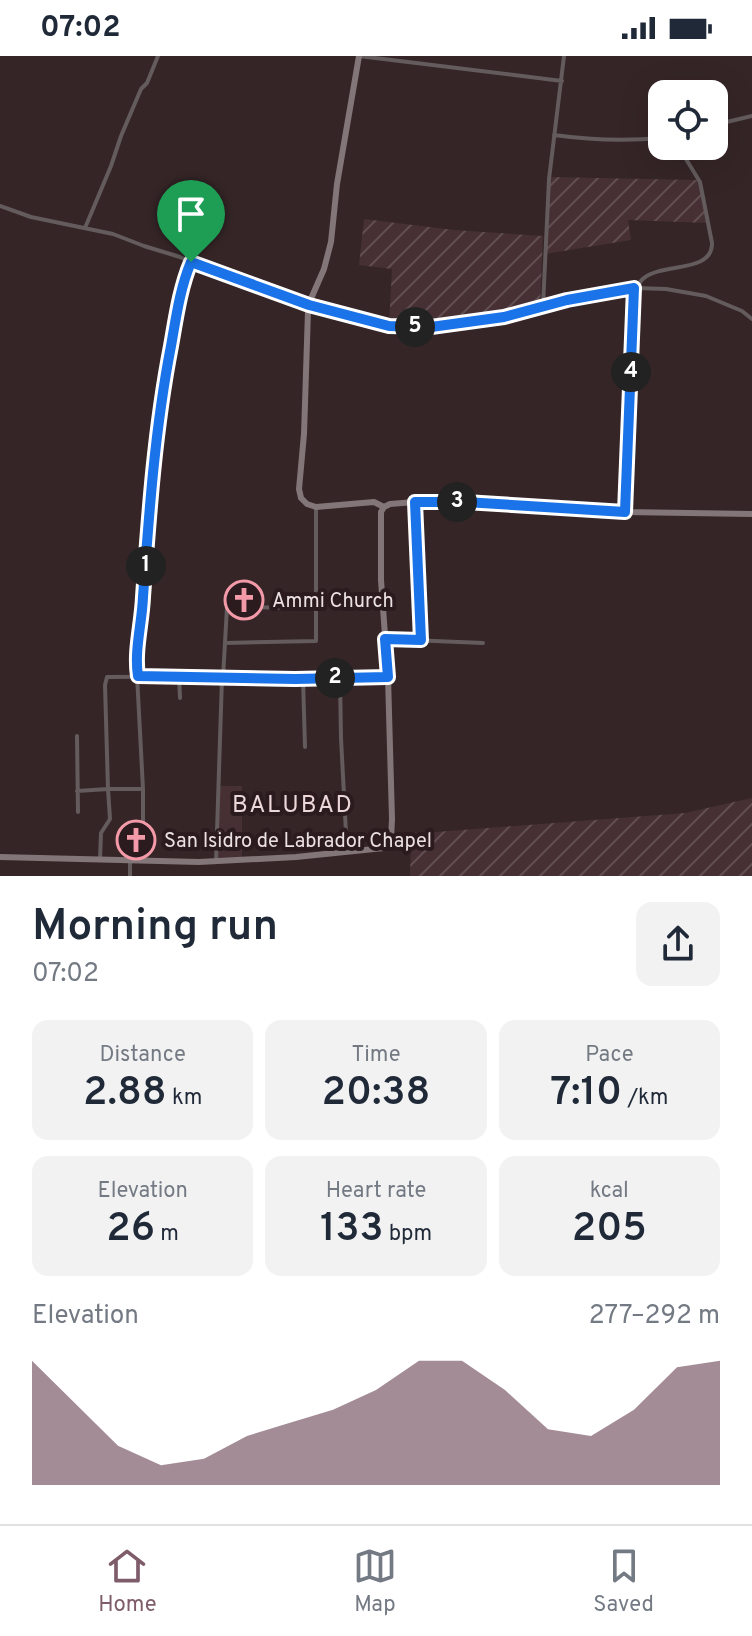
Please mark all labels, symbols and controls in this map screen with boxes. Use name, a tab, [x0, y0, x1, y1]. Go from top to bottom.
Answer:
text: 07:02	[40, 10, 121, 47]
map controls	[648, 80, 728, 160]
button: locate	[648, 80, 728, 160]
pin	[157, 180, 225, 262]
icon: arrive	[169, 192, 213, 236]
pin: 5	[395, 307, 435, 347]
text: 5	[408, 313, 422, 340]
pin: 4	[611, 352, 651, 392]
text: 4	[624, 358, 638, 385]
pin: 3	[437, 482, 477, 522]
text: 3	[450, 488, 464, 515]
pin: 1	[126, 546, 166, 586]
text: 1	[142, 552, 150, 579]
church icon: Ammi Church	[223, 579, 265, 621]
place label: Ammi Church	[272, 589, 394, 615]
pin: 2	[315, 658, 355, 698]
text: 2	[328, 664, 342, 691]
district label: BALUBAD	[232, 791, 354, 821]
church icon: San Isidro de Labrador Chapel	[115, 819, 157, 861]
place label: San Isidro de Labrador Chapel	[164, 829, 432, 855]
text: Morning run	[32, 900, 278, 956]
button: share	[636, 902, 720, 986]
text: 07:02	[32, 958, 99, 991]
text: Distance	[99, 1042, 186, 1069]
text: Time	[351, 1042, 401, 1069]
text: Pace	[585, 1042, 633, 1069]
text: 2.88	[83, 1069, 167, 1119]
text: 20:38	[322, 1069, 430, 1119]
text: 7:10	[550, 1069, 622, 1119]
text: km	[167, 1085, 202, 1112]
text: /km	[622, 1085, 668, 1112]
text: Elevation	[97, 1178, 188, 1205]
text: Heart rate	[326, 1178, 426, 1205]
text: kcal	[590, 1178, 629, 1205]
text: 26	[106, 1205, 155, 1255]
text: 133	[320, 1205, 384, 1255]
text: 205	[572, 1205, 647, 1255]
text: m	[155, 1221, 179, 1248]
text: bpm	[384, 1221, 432, 1248]
text: Elevation	[32, 1300, 139, 1333]
text: 277–292 m	[589, 1300, 720, 1333]
tab: Home	[98, 1544, 157, 1619]
tab: Map	[353, 1544, 397, 1619]
tab: Saved	[593, 1544, 654, 1619]

